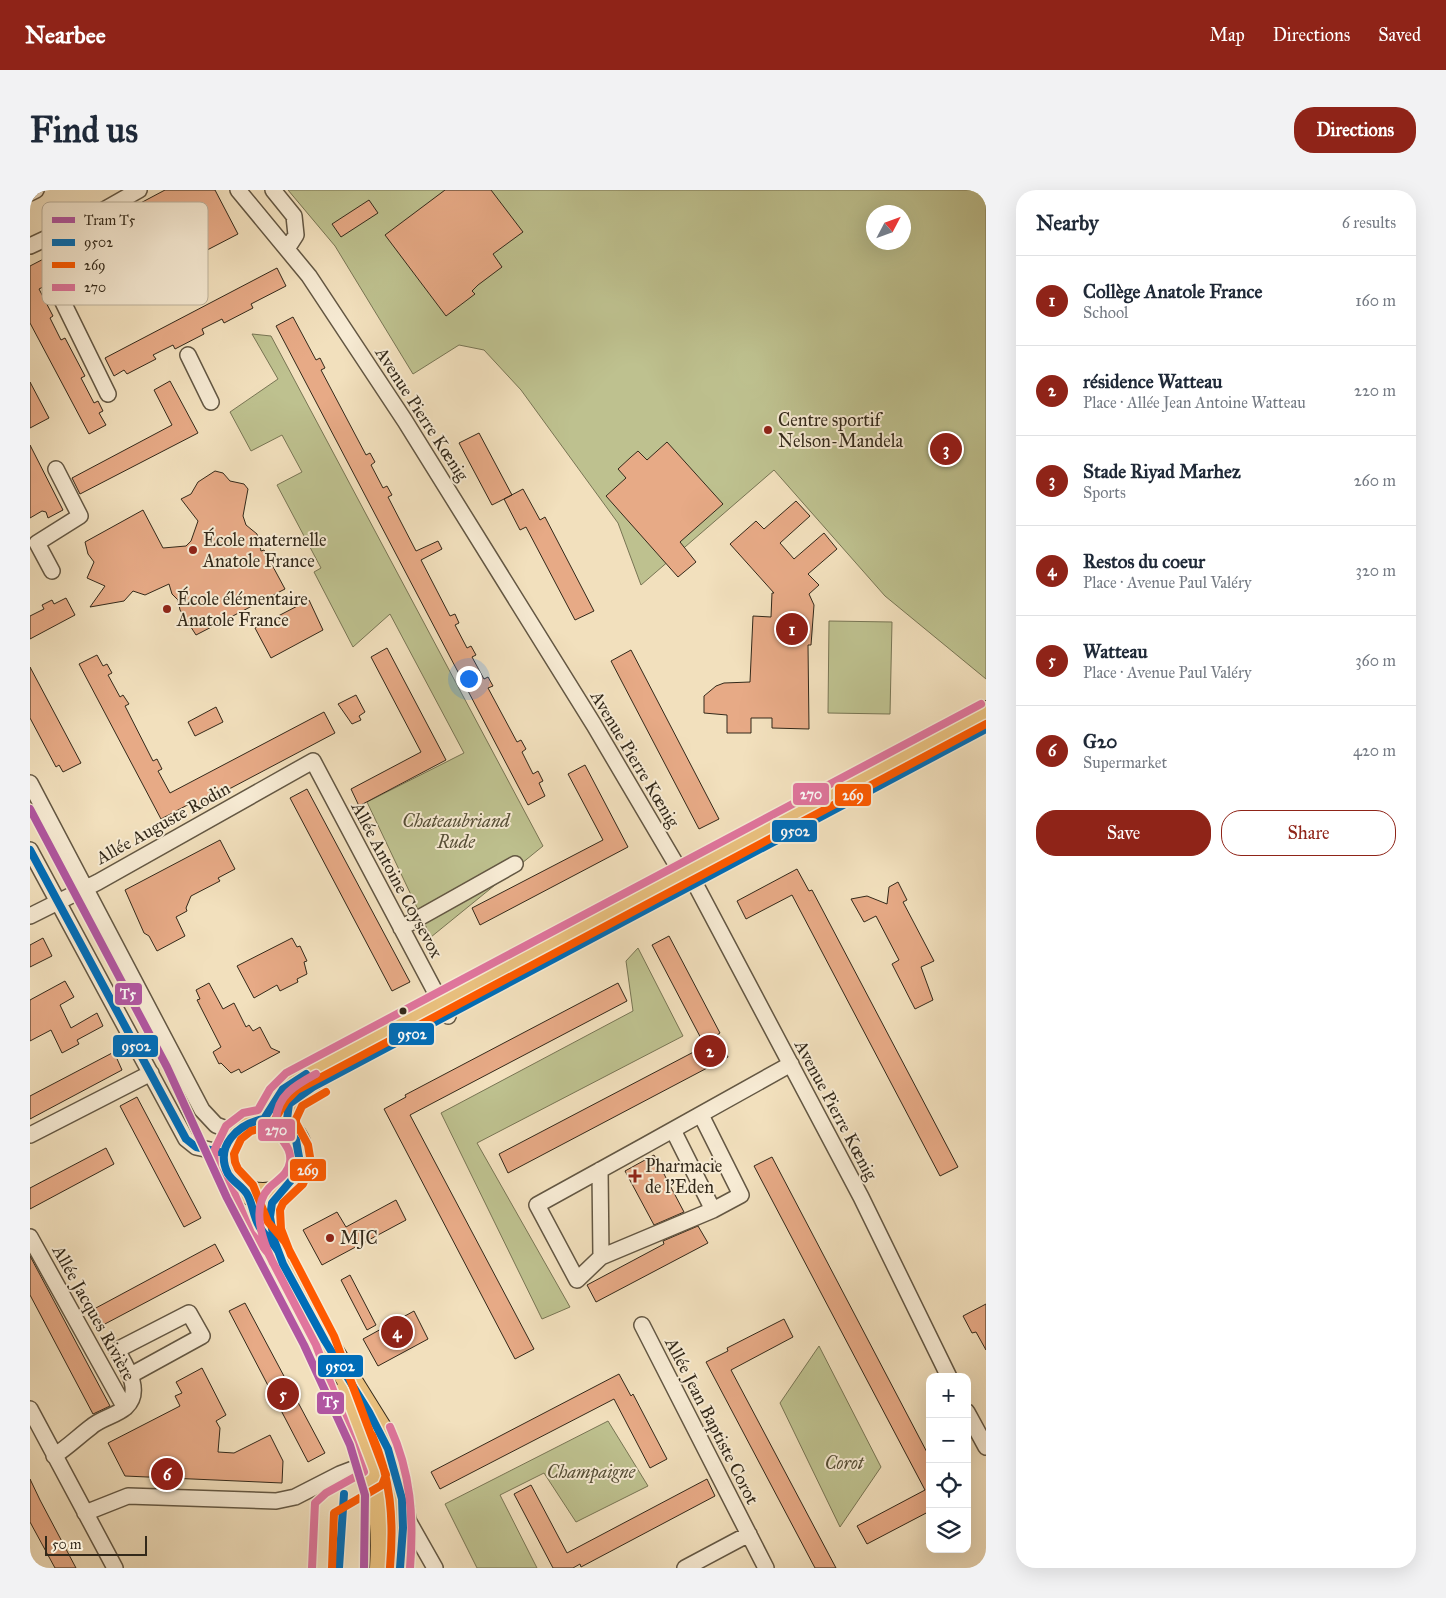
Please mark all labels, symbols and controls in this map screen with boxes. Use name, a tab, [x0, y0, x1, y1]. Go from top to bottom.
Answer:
text: Nearbee	[25, 20, 106, 50]
text: Map	[1209, 24, 1245, 46]
text: Directions	[1273, 24, 1350, 46]
text: Saved	[1378, 24, 1421, 46]
button: Directions	[1294, 107, 1416, 153]
text: Find us	[30, 109, 138, 152]
legend	[42, 202, 208, 305]
north arrow	[866, 205, 911, 250]
text: Nearby	[1036, 210, 1099, 236]
text: Tram T5	[84, 212, 136, 229]
text: 6 results	[1342, 213, 1396, 232]
text: 9502	[84, 234, 113, 251]
text: 269	[84, 257, 106, 274]
text: 270	[84, 279, 106, 296]
text: Collège Anatole France	[1083, 280, 1262, 303]
text: 1	[1049, 291, 1055, 310]
text: 160 m	[1355, 291, 1396, 310]
text: School	[1083, 303, 1128, 322]
street label: Avenue Pierre Kœnig	[369, 342, 474, 486]
text: résidence Watteau	[1083, 370, 1222, 393]
text: 2	[1048, 381, 1056, 400]
text: 220 m	[1354, 381, 1396, 400]
text: Place · Allée Jean Antoine Watteau	[1083, 393, 1306, 412]
place label: Centre sportif Nelson-Mandela	[778, 409, 904, 452]
marker: Centre sportif Nelson-Mandela	[762, 424, 774, 436]
pin: 3	[930, 430, 962, 468]
text: Stade Riyad Marhez	[1083, 460, 1241, 483]
text: 3	[1049, 471, 1055, 490]
text: 260 m	[1354, 471, 1396, 490]
text: Sports	[1083, 483, 1126, 502]
place label: École maternelle Anatole France	[202, 527, 327, 572]
marker: École maternelle Anatole France	[187, 544, 199, 556]
text: Restos du coeur	[1083, 550, 1205, 573]
text: 4	[1048, 561, 1056, 580]
text: 320 m	[1356, 561, 1396, 580]
text: Place · Avenue Paul Valéry	[1083, 573, 1252, 592]
place label: École élémentaire Anatole France	[176, 586, 308, 631]
marker: École élémentaire Anatole France	[161, 603, 173, 615]
pin: 1	[776, 610, 808, 648]
text: Watteau	[1083, 640, 1148, 663]
text: 5	[1048, 651, 1056, 670]
text: 360 m	[1355, 651, 1396, 670]
text: Place · Avenue Paul Valéry	[1083, 663, 1252, 682]
your location	[456, 666, 482, 692]
street label: Avenue Pierre Kœnig	[584, 686, 685, 832]
text: G20	[1083, 730, 1117, 753]
text: 6	[1048, 741, 1056, 760]
text: 420 m	[1353, 741, 1396, 760]
text: Supermarket	[1083, 753, 1167, 772]
street label: Allée Auguste Rodin	[91, 777, 235, 870]
line badge: 270	[792, 782, 830, 806]
line badge: 269	[834, 783, 872, 807]
text: 270	[800, 786, 822, 803]
text: 269	[842, 787, 864, 805]
street label: Allée Antoine Coysevox	[346, 797, 447, 962]
park label: Chateaubriand Rude	[402, 810, 511, 853]
button: Save	[1036, 810, 1211, 856]
button: Share	[1221, 810, 1396, 856]
line badge: 9502	[771, 819, 818, 843]
text: 9502	[780, 823, 811, 841]
line badge: T5	[114, 982, 143, 1006]
text: T5	[119, 986, 137, 1003]
unlabelled marker	[398, 1006, 408, 1016]
line badge: 9502	[388, 1022, 435, 1046]
text: 9502	[397, 1026, 428, 1044]
pin: 2	[694, 1032, 726, 1070]
line badge: 9502	[112, 1034, 159, 1058]
street label: Avenue Pierre Kœnig	[789, 1035, 882, 1185]
text: 9502	[121, 1038, 152, 1056]
line badge: 270	[257, 1118, 296, 1142]
text: 270	[265, 1122, 287, 1139]
place label: Pharmacie de l'Eden	[645, 1155, 722, 1198]
line badge: 269	[289, 1158, 327, 1182]
text: 269	[297, 1162, 319, 1180]
marker: Pharmacie de l'Eden	[629, 1170, 641, 1182]
place label: MJC	[340, 1227, 378, 1250]
marker: MJC	[324, 1232, 336, 1244]
street label: Allée Jacques Rivière	[46, 1241, 140, 1385]
pin: 4	[381, 1313, 413, 1351]
street label: Allée Jean Baptiste Corot	[659, 1333, 764, 1509]
line badge: 9502	[317, 1354, 364, 1378]
text: 9502	[325, 1358, 356, 1376]
map controls	[926, 1373, 971, 1553]
button: +	[926, 1373, 971, 1418]
pin: 5	[267, 1375, 299, 1413]
line badge: T5	[316, 1391, 345, 1415]
text: T5	[322, 1394, 340, 1411]
button: −	[926, 1418, 971, 1463]
park label: Corot	[825, 1452, 865, 1474]
pin: 6	[151, 1455, 183, 1493]
park label: Champaigne	[547, 1461, 637, 1484]
button: locate	[926, 1463, 971, 1508]
button: layers	[926, 1508, 971, 1553]
scale bar	[45, 1533, 148, 1556]
text: 50 m	[52, 1536, 81, 1553]

